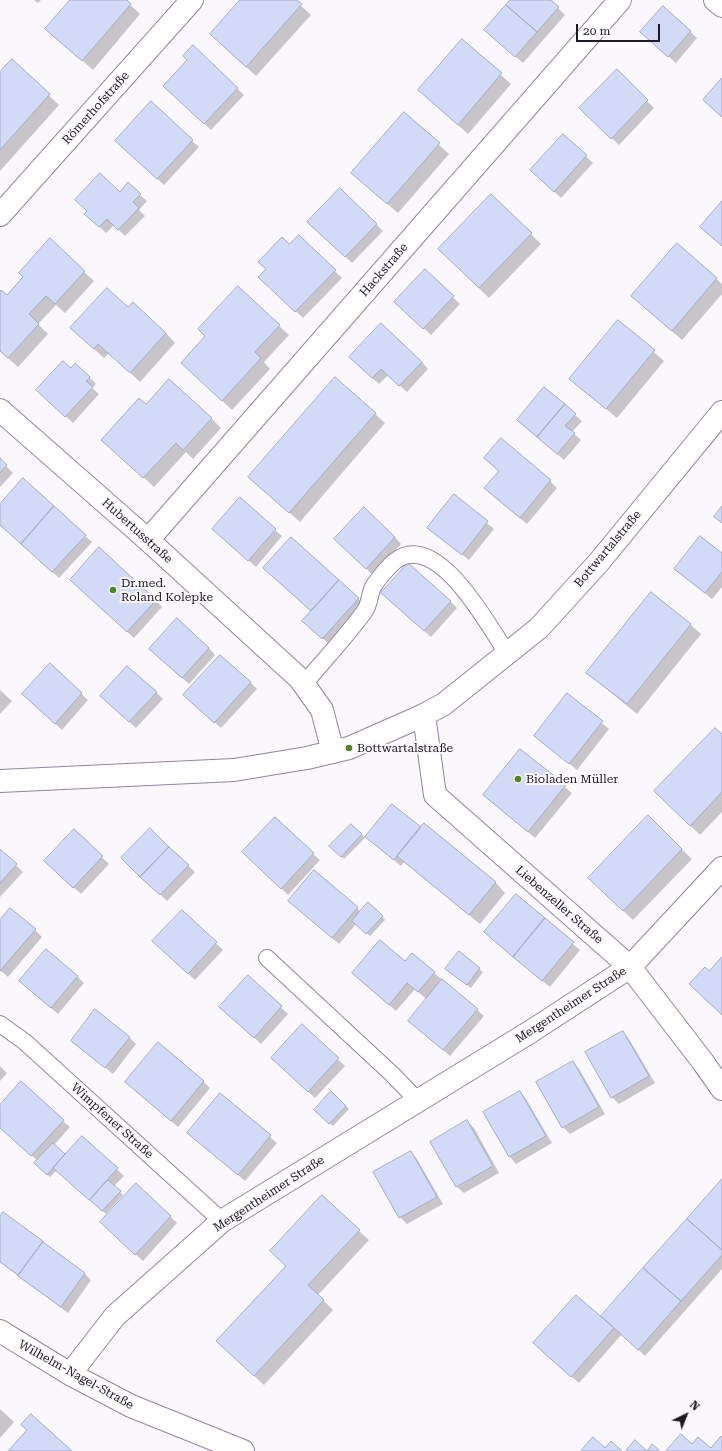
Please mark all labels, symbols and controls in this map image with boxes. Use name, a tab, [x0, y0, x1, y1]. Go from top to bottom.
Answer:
scale bar	[578, 16, 662, 42]
text: 20 m	[583, 24, 610, 38]
street label: Römerhofstraße	[59, 69, 133, 147]
street label: Hackstraße	[357, 240, 411, 300]
street label: Hubertusstraße	[99, 496, 175, 566]
street label: Bottwartalstraße	[572, 508, 644, 590]
place label: Dr.med. Roland Kolepke	[121, 576, 213, 604]
marker: Dr.med. Roland Kolepke	[108, 585, 118, 595]
place label: Bottwartalstraße	[357, 741, 453, 755]
marker: Bottwartalstraße	[344, 743, 354, 753]
place label: Bioladen Müller	[526, 772, 618, 786]
marker: Bioladen Müller	[513, 774, 523, 784]
street label: Liebenzeller Straße	[512, 863, 606, 947]
street label: Mergentheimer Straße	[513, 964, 629, 1046]
street label: Wimpfener Straße	[68, 1080, 156, 1162]
street label: Mergentheimer Straße	[211, 1153, 327, 1235]
street label: Wilhelm-Nagel-Straße	[16, 1337, 136, 1413]
north arrow	[666, 1395, 706, 1435]
text: N	[687, 1398, 702, 1413]

